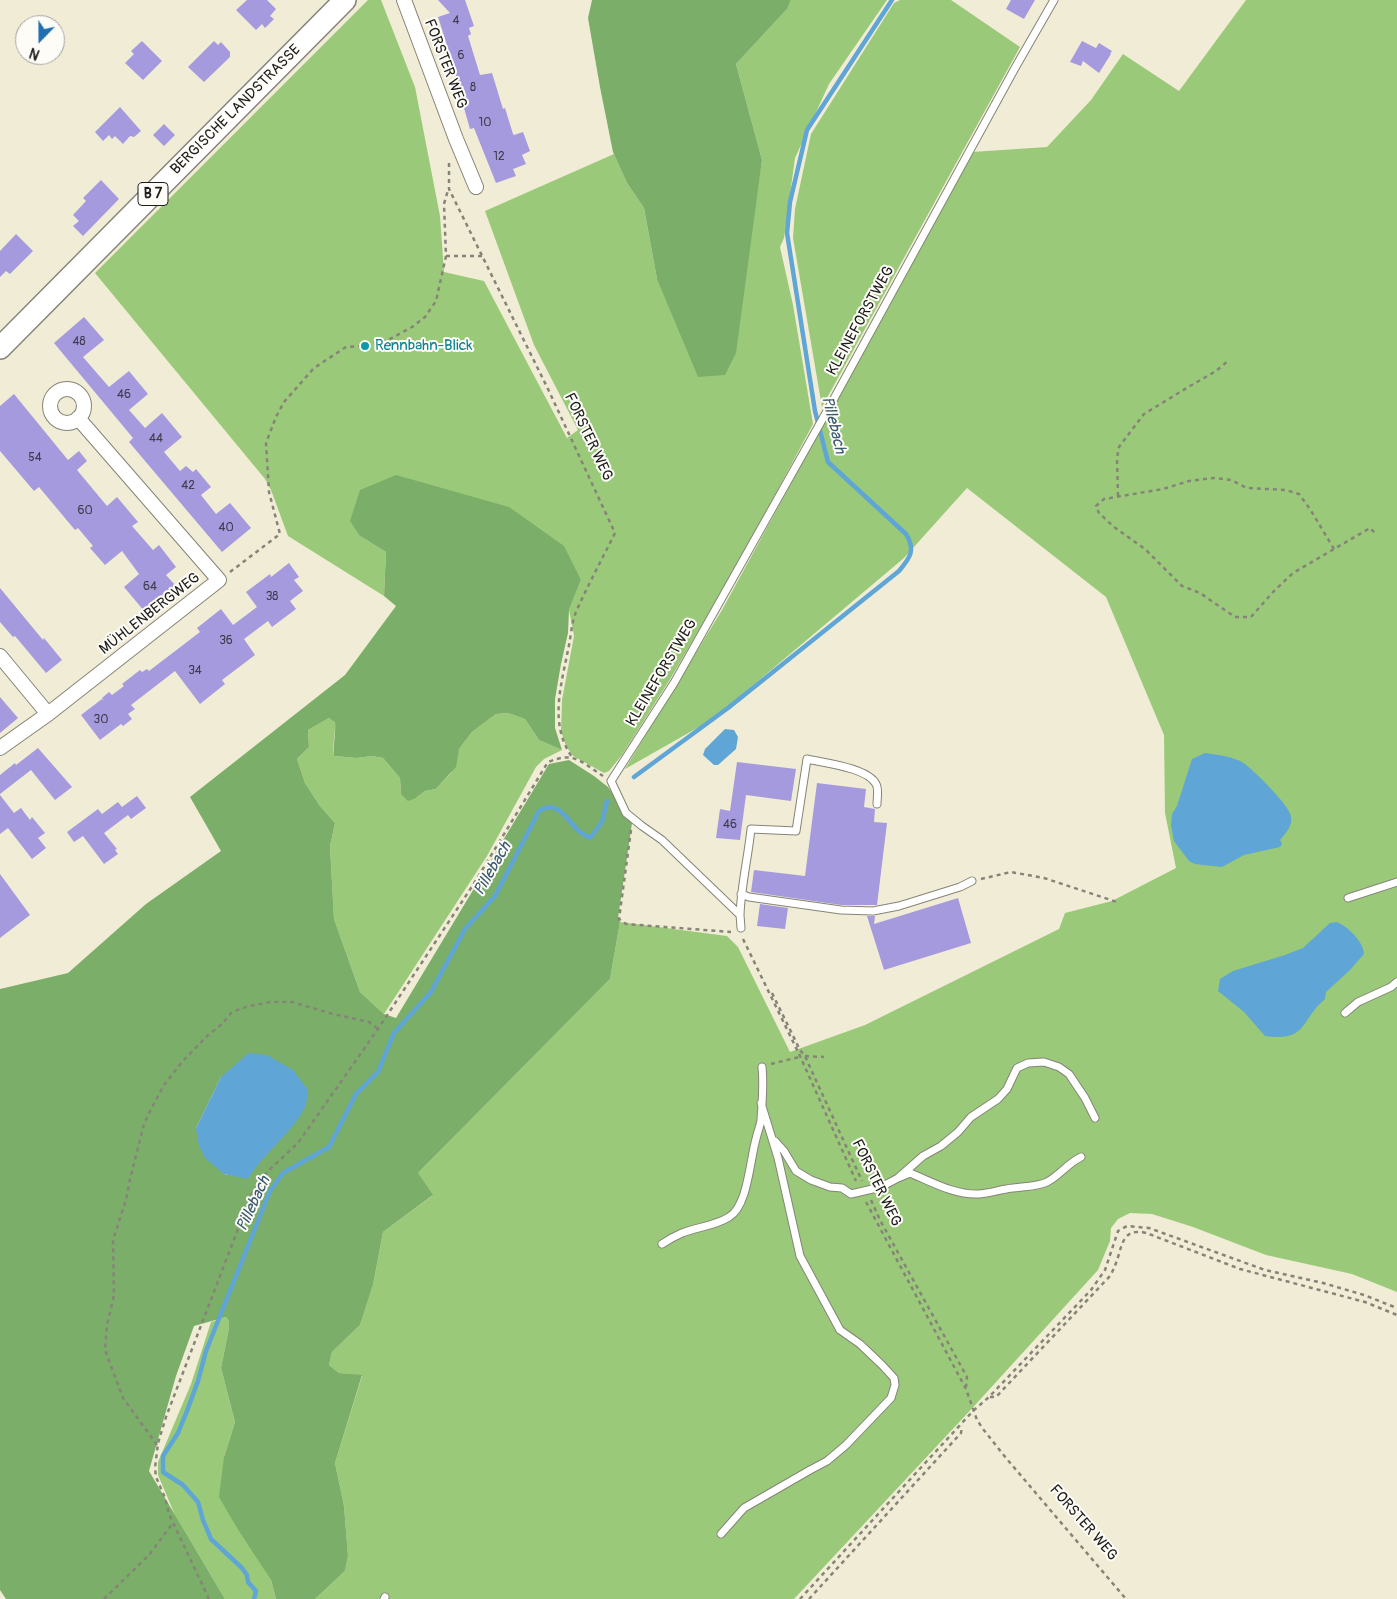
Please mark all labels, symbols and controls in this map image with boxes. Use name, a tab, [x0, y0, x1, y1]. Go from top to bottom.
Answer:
house number: 4	[453, 14, 459, 28]
north arrow	[15, 15, 65, 65]
street label: FORSTER WEG	[420, 17, 470, 111]
street label: BERGISCHE LANDSTRASSE	[167, 41, 305, 179]
text: N	[27, 44, 42, 63]
house number: 6	[458, 49, 464, 63]
house number: 8	[470, 81, 476, 95]
house number: 10	[479, 116, 491, 130]
house number: 12	[493, 150, 505, 164]
road number: B 7	[138, 182, 168, 205]
street label: KLEINEFORSTWEG	[823, 263, 899, 379]
house number: 48	[72, 335, 86, 349]
place label: Rennbahn-Blick	[375, 337, 473, 355]
marker: Rennbahn-Blick	[359, 340, 371, 352]
house number: 46	[117, 388, 131, 402]
street label: FORSTER WEG	[560, 390, 616, 484]
water label: Pillebach	[817, 394, 849, 456]
house number: 44	[149, 432, 163, 446]
house number: 54	[28, 451, 42, 465]
house number: 42	[181, 479, 195, 493]
house number: 60	[77, 504, 93, 518]
house number: 40	[218, 521, 234, 535]
street label: MÜHLENBERGWEG	[96, 569, 204, 659]
house number: 64	[143, 580, 157, 594]
house number: 38	[266, 590, 278, 604]
street label: KLEINEFORSTWEG	[623, 616, 701, 730]
house number: 36	[219, 634, 233, 648]
house number: 34	[188, 664, 202, 678]
house number: 30	[94, 713, 108, 727]
house number: 46	[723, 818, 737, 832]
water label: Pillebach	[470, 839, 516, 899]
street label: FORSTER WEG	[847, 1137, 905, 1229]
water label: Pillebach	[233, 1174, 275, 1234]
street label: FORSTER WEG	[1045, 1481, 1121, 1565]

